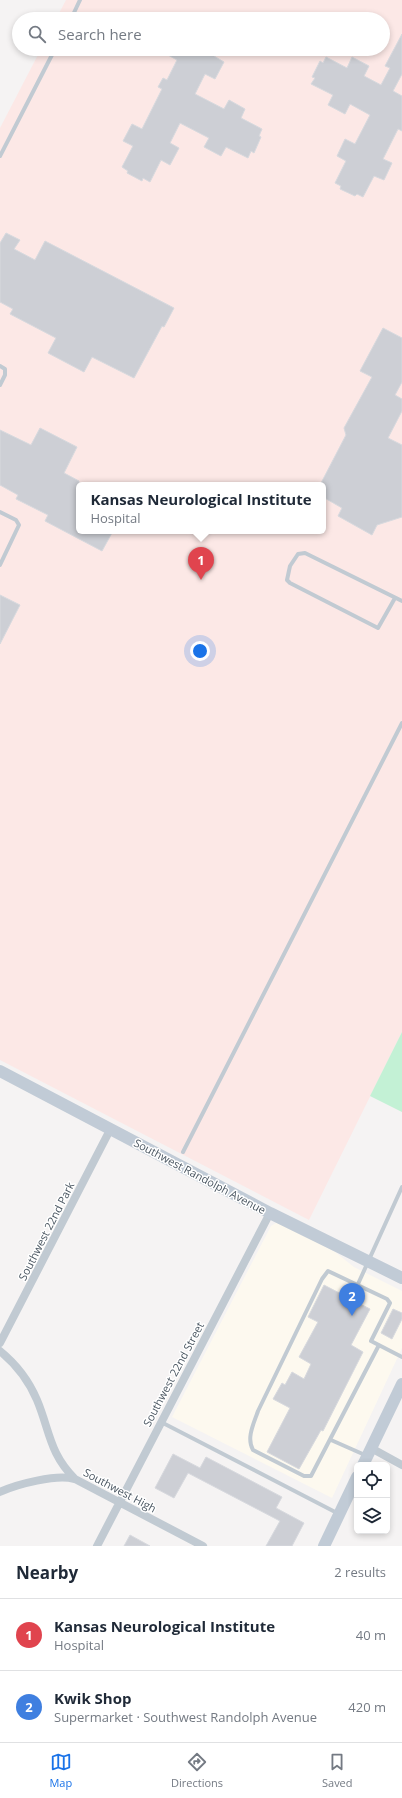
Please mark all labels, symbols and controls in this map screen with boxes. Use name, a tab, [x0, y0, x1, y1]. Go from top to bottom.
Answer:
search box	[12, 12, 390, 56]
icon: search	[26, 23, 48, 45]
text: Search here	[58, 24, 142, 44]
popup	[76, 482, 326, 534]
text: Kansas Neurological Institute	[90, 489, 312, 509]
text: Hospital	[90, 509, 140, 527]
pin: 1	[188, 547, 214, 580]
your location	[190, 641, 210, 661]
street label: Southwest Randolph Avenue	[131, 1135, 269, 1217]
street label: Southwest 22nd Park	[15, 1179, 77, 1283]
pin: 2	[339, 1283, 365, 1316]
street label: Southwest 22nd Street	[139, 1319, 207, 1429]
map controls	[354, 1462, 390, 1534]
button: locate	[354, 1462, 390, 1498]
street label: Southwest High	[81, 1465, 159, 1515]
button: layers	[354, 1498, 390, 1534]
text: Nearby	[16, 1561, 78, 1584]
text: 2 results	[334, 1563, 386, 1581]
text: Kansas Neurological Institute	[54, 1616, 275, 1636]
text: 1	[25, 1626, 33, 1644]
text: 40 m	[356, 1626, 386, 1644]
text: Hospital	[54, 1636, 104, 1654]
text: Kwik Shop	[54, 1688, 131, 1708]
text: 2	[25, 1698, 33, 1716]
text: 420 m	[348, 1698, 386, 1716]
text: Supermarket · Southwest Randolph Avenue	[54, 1708, 317, 1726]
tab: Map	[49, 1751, 72, 1790]
tab: Directions	[171, 1751, 223, 1790]
tab: Saved	[322, 1751, 353, 1790]

